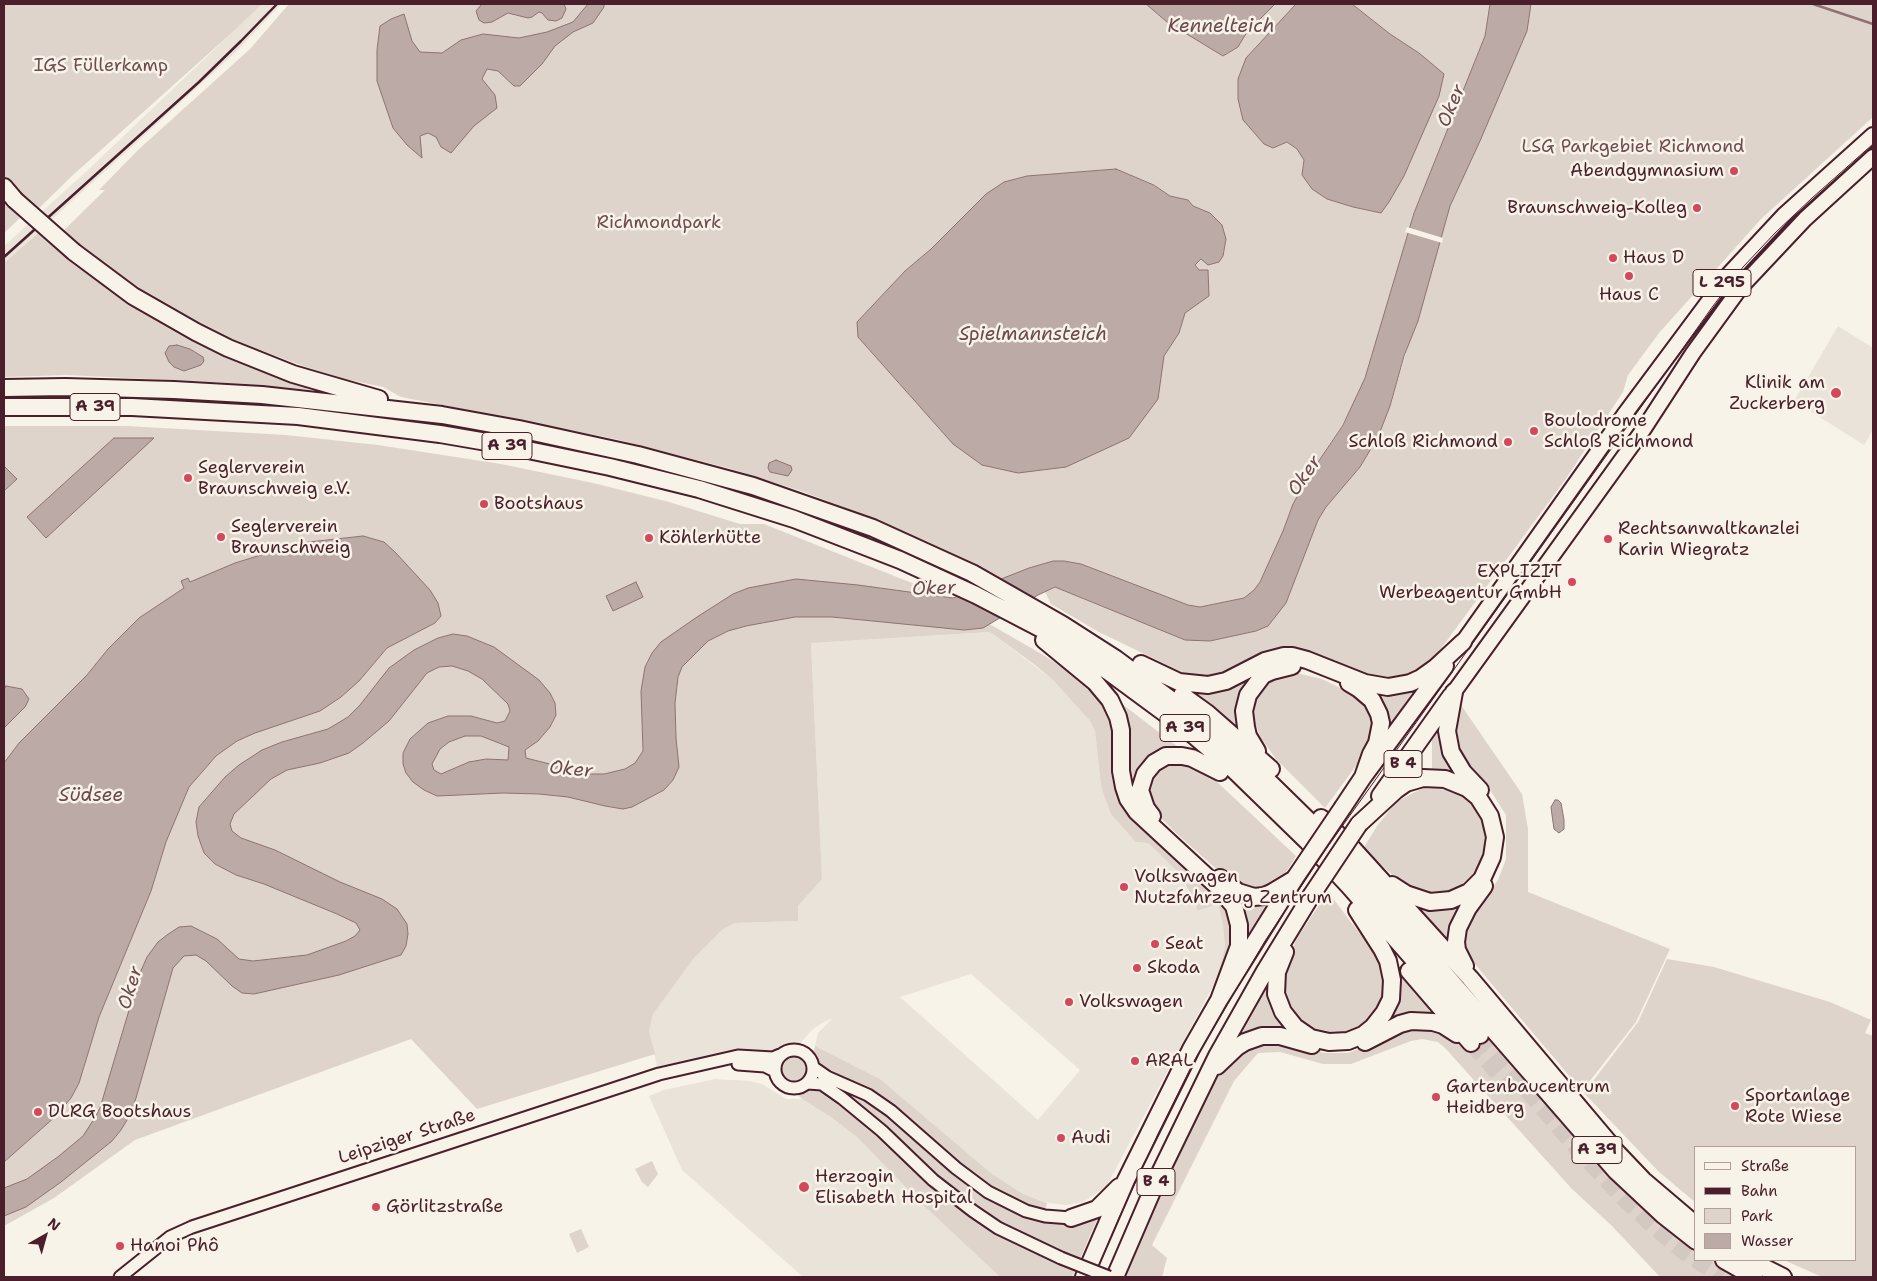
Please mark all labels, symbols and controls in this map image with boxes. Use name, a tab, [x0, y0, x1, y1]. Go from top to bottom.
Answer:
water label: Kennelteich	[1167, 16, 1275, 38]
park label: IGS Füllerkamp	[34, 55, 168, 77]
water label: Oker	[1433, 81, 1471, 131]
park label: LSG Parkgebiet Richmond	[1521, 136, 1745, 158]
place label: Abendgymnasium	[1570, 160, 1724, 182]
marker: Abendgymnasium	[1728, 165, 1740, 177]
place label: Braunschweig-Kolleg	[1507, 197, 1687, 219]
marker: Braunschweig-Kolleg	[1691, 202, 1703, 214]
park label: Richmondpark	[597, 212, 721, 234]
place label: Haus D	[1623, 247, 1684, 269]
marker: Haus D	[1607, 252, 1619, 264]
marker: Haus C	[1623, 270, 1635, 282]
road number: L 295	[1693, 270, 1751, 296]
place label: Haus C	[1599, 284, 1659, 306]
water label: Spielmannsteich	[959, 324, 1107, 346]
place label: Klinik am Zuckerberg	[1729, 372, 1825, 414]
marker: Klinik am Zuckerberg	[1829, 386, 1843, 400]
road number: A 39	[70, 394, 120, 421]
place label: Boulodrome Schloß Richmond	[1544, 410, 1694, 452]
marker: Boulodrome Schloß Richmond	[1528, 425, 1540, 437]
place label: Schloß Richmond	[1348, 431, 1498, 453]
road number: A 39	[482, 432, 532, 460]
marker: Schloß Richmond	[1502, 436, 1514, 448]
water label: Oker	[1283, 451, 1327, 501]
place label: Seglerverein Braunschweig e.V.	[198, 457, 350, 499]
marker: Seglerverein Braunschweig e.V.	[182, 472, 194, 484]
place label: Bootshaus	[494, 493, 584, 515]
marker: Bootshaus	[478, 498, 490, 510]
place label: Seglerverein Braunschweig	[231, 516, 350, 558]
place label: Rechtsanwaltkanzlei Karin Wiegratz	[1618, 518, 1800, 560]
place label: Köhlerhütte	[659, 527, 761, 549]
marker: Seglerverein Braunschweig	[215, 531, 227, 543]
marker: Köhlerhütte	[643, 532, 655, 544]
marker: Rechtsanwaltkanzlei Karin Wiegratz	[1602, 533, 1614, 545]
place label: EXPLIZIT Werbeagentur GmbH	[1379, 561, 1562, 604]
marker: EXPLIZIT Werbeagentur GmbH	[1566, 576, 1578, 588]
water label: Oker	[912, 577, 956, 601]
road number: A 39	[1160, 714, 1210, 741]
road number: B 4	[1384, 751, 1422, 778]
water label: Oker	[548, 757, 594, 783]
water label: Südsee	[59, 785, 123, 807]
place label: Volkswagen Nutzfahrzeug Zentrum	[1134, 866, 1332, 909]
marker: Volkswagen Nutzfahrzeug Zentrum	[1118, 881, 1130, 893]
place label: Seat	[1165, 933, 1204, 955]
marker: Seat	[1149, 938, 1161, 950]
place label: Skoda	[1147, 957, 1200, 979]
marker: Skoda	[1131, 962, 1143, 974]
water label: Oker	[114, 964, 148, 1012]
place label: Volkswagen	[1079, 991, 1183, 1013]
marker: Volkswagen	[1063, 996, 1075, 1008]
place label: ARAL	[1145, 1050, 1193, 1072]
marker: ARAL	[1129, 1055, 1141, 1067]
place label: Gartenbaucentrum Heidberg	[1446, 1076, 1610, 1118]
place label: Sportanlage Rote Wiese	[1745, 1085, 1850, 1128]
marker: Gartenbaucentrum Heidberg	[1430, 1091, 1442, 1103]
marker: Sportanlage Rote Wiese	[1729, 1100, 1741, 1112]
place label: DLRG Bootshaus	[48, 1101, 191, 1123]
street label: Leipziger Straße	[336, 1105, 478, 1169]
marker: DLRG Bootshaus	[32, 1106, 44, 1118]
place label: Audi	[1071, 1127, 1111, 1149]
marker: Audi	[1055, 1132, 1067, 1144]
road number: A 39	[1572, 1136, 1622, 1164]
legend	[1694, 1146, 1857, 1261]
text: Straße	[1741, 1156, 1789, 1176]
place label: Herzogin Elisabeth Hospital	[815, 1166, 973, 1208]
road number: B 4	[1137, 1168, 1175, 1196]
marker: Herzogin Elisabeth Hospital	[797, 1180, 811, 1194]
text: Bahn	[1741, 1181, 1777, 1201]
place label: Görlitzstraße	[386, 1196, 504, 1218]
marker: Görlitzstraße	[370, 1201, 382, 1213]
text: Park	[1741, 1206, 1773, 1226]
north arrow	[20, 1211, 70, 1261]
text: N	[44, 1214, 64, 1235]
text: Wasser	[1741, 1231, 1794, 1251]
place label: Hanoi Phô	[130, 1235, 219, 1257]
marker: Hanoi Phô	[114, 1240, 126, 1252]

